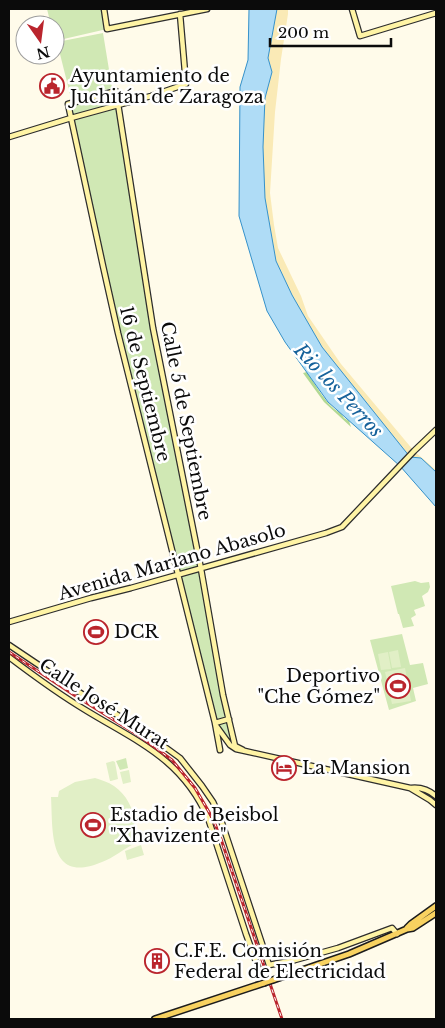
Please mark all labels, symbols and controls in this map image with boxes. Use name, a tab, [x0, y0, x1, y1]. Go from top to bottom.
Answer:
north arrow	[15, 15, 65, 65]
scale bar	[270, 15, 391, 47]
text: 200 m	[278, 23, 329, 42]
text: N	[35, 42, 52, 63]
place label: Ayuntamiento de Juchitán de Zaragoza	[68, 65, 264, 108]
public building icon: Ayuntamiento de Juchitán de Zaragoza	[39, 73, 65, 99]
street label: 16 de Septiembre	[115, 304, 175, 464]
street label: Calle 5 de Septiembre	[156, 320, 216, 522]
water label: Rio los Perros	[289, 338, 388, 442]
street label: Avenida Mariano Abasolo	[55, 519, 288, 605]
sports icon: DCR	[83, 619, 109, 645]
place label: DCR	[114, 621, 159, 643]
street label: Calle José Murat	[35, 654, 173, 754]
place label: Deportivo "Che Gómez"	[258, 665, 380, 708]
sports icon: Deportivo "Che Gómez"	[385, 673, 411, 699]
hotel icon: La Mansion	[271, 755, 297, 781]
place label: La Mansion	[302, 757, 411, 779]
place label: Estadio de Beisbol "Xhavizente"	[110, 804, 279, 847]
sports icon: Estadio de Beisbol "Xhavizente"	[80, 812, 106, 838]
place label: C.F.E. Comisión Federal de Electricidad	[174, 940, 386, 983]
building icon: C.F.E. Comisión Federal de Electricidad	[144, 948, 170, 974]

